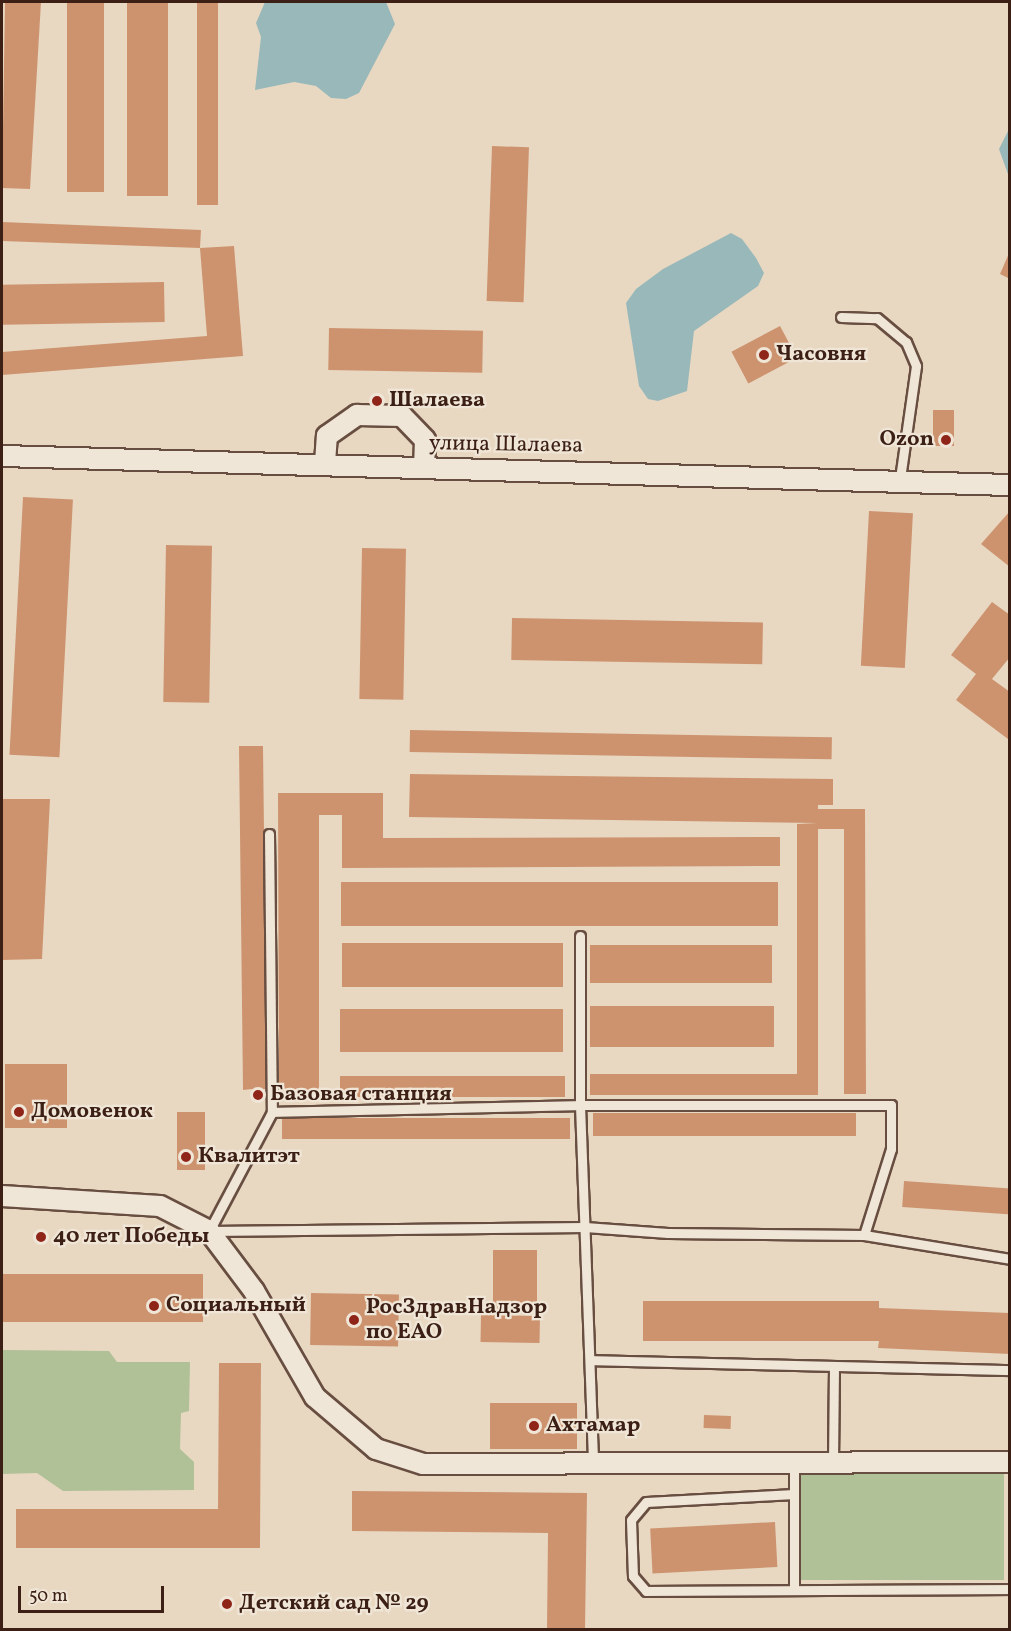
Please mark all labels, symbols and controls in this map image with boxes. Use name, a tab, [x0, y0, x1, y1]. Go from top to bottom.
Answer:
place label: Часовня	[776, 342, 866, 368]
marker: Часовня	[757, 348, 771, 362]
place label: Шалаева	[389, 388, 485, 414]
marker: Шалаева	[370, 394, 384, 408]
place label: Ozon	[879, 427, 934, 453]
street label: улица Шалаева	[429, 430, 583, 460]
marker: Ozon	[939, 433, 953, 447]
place label: Базовая станция	[270, 1082, 452, 1108]
marker: Базовая станция	[251, 1088, 265, 1102]
place label: Домовенок	[31, 1099, 153, 1125]
marker: Домовенок	[12, 1105, 26, 1119]
place label: Квалитэт	[198, 1144, 300, 1170]
marker: Квалитэт	[179, 1150, 193, 1164]
place label: 40 лет Победы	[53, 1224, 209, 1250]
marker: 40 лет Победы	[34, 1230, 48, 1244]
place label: Социальный	[166, 1293, 306, 1319]
place label: РосЗдравНадзор по ЕАО	[366, 1294, 547, 1346]
marker: Социальный	[147, 1299, 161, 1313]
marker: РосЗдравНадзор по ЕАО	[347, 1313, 361, 1327]
place label: Ахтамар	[546, 1413, 640, 1439]
marker: Ахтамар	[527, 1419, 541, 1433]
scale bar	[21, 1574, 166, 1612]
text: 50 m	[29, 1584, 68, 1609]
place label: Детский сад № 29	[239, 1591, 429, 1617]
marker: Детский сад № 29	[220, 1597, 234, 1611]

